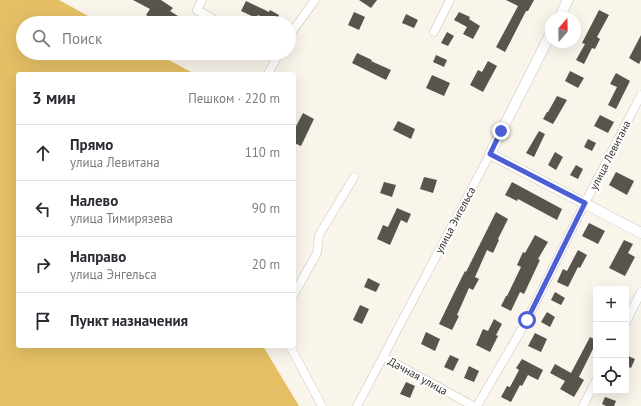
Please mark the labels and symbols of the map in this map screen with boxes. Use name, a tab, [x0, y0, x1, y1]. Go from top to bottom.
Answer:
north arrow	[545, 12, 581, 48]
street label: улица Левитана	[587, 118, 633, 192]
route end	[492, 122, 510, 140]
street label: улица Энгельса	[432, 184, 478, 256]
route start	[518, 311, 536, 329]
street label: Дачная улица	[386, 354, 450, 398]

